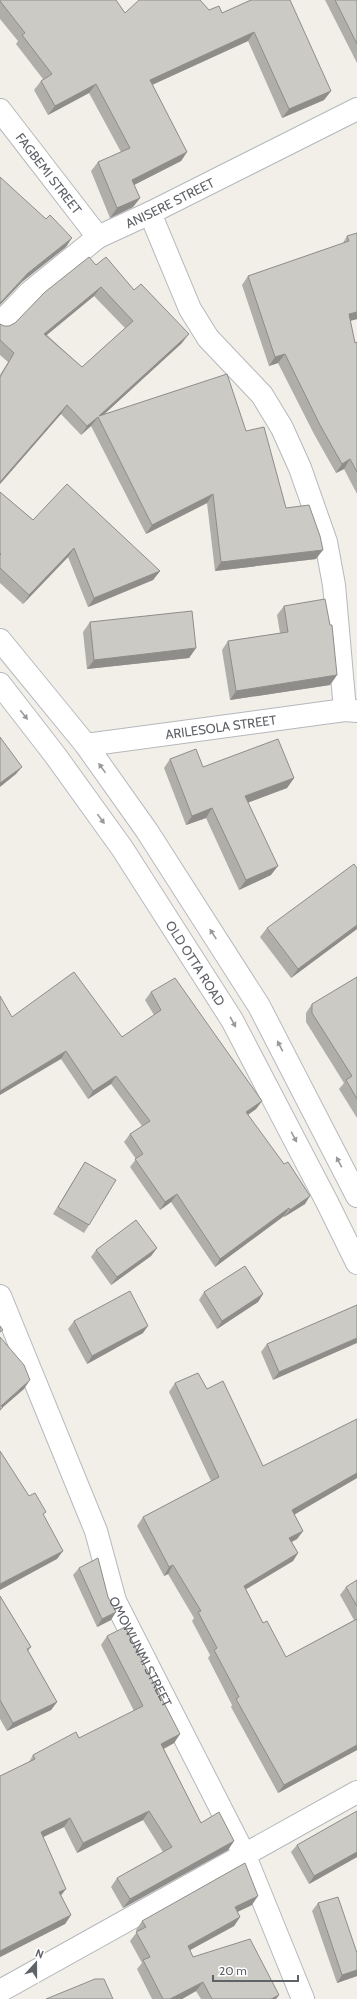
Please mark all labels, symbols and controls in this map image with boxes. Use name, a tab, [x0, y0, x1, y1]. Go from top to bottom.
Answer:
street label: FAGBEMI STREET	[13, 130, 85, 217]
street label: ANISERE STREET	[123, 174, 217, 231]
one-way arrow	[20, 709, 28, 720]
street label: ARILESOLA STREET	[164, 711, 277, 742]
one-way arrow	[98, 763, 106, 774]
one-way arrow	[97, 814, 105, 825]
street label: OLD OTTA ROAD	[162, 917, 229, 1009]
one-way arrow	[210, 929, 217, 940]
one-way arrow	[230, 1016, 236, 1028]
one-way arrow	[277, 1040, 283, 1052]
one-way arrow	[290, 1132, 297, 1143]
one-way arrow	[336, 1156, 343, 1167]
street label: OMOWUNMI STREET	[106, 1594, 176, 1709]
north arrow	[16, 1943, 56, 1983]
text: N	[33, 1946, 46, 1962]
scale bar	[213, 1957, 298, 1983]
text: 20 m	[219, 1963, 247, 1978]

